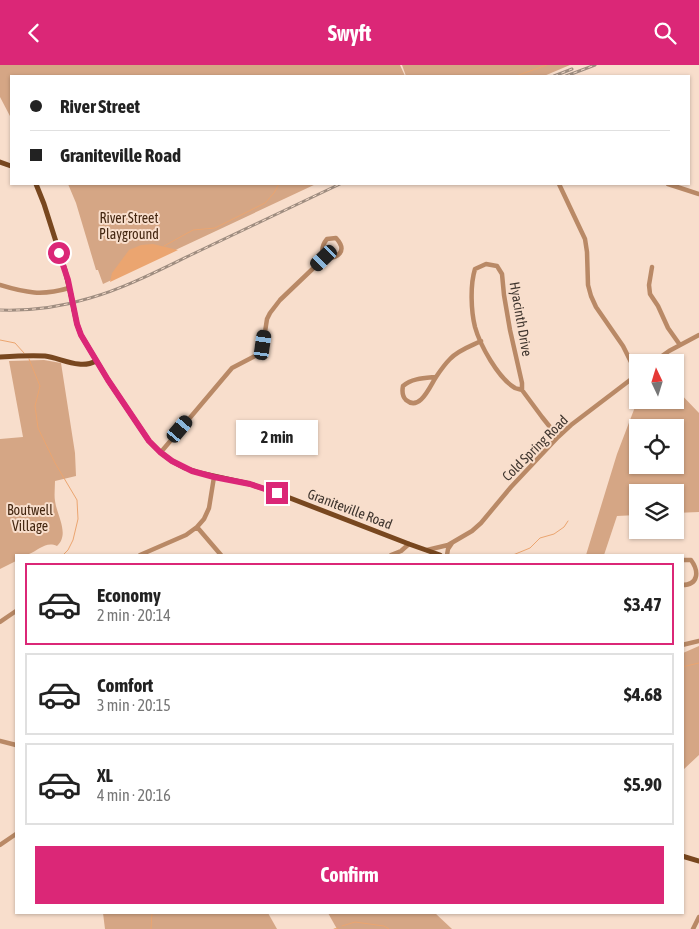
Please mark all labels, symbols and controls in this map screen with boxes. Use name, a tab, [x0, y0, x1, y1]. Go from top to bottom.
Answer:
icon: back	[20, 19, 48, 47]
icon: search	[651, 19, 679, 47]
text: Swyft	[328, 20, 371, 46]
text: River Street	[60, 95, 140, 117]
text: Graniteville Road	[60, 144, 181, 166]
park label: River Street Playground	[99, 210, 159, 242]
route start	[48, 242, 70, 264]
car	[307, 242, 340, 274]
street label: Hyacinth Drive	[507, 280, 535, 358]
car	[253, 329, 272, 361]
north arrow	[629, 354, 684, 409]
map controls	[629, 354, 684, 539]
street label: Cold Spring Road	[499, 412, 571, 484]
car	[164, 413, 195, 445]
button: locate	[629, 419, 684, 474]
callout: 2 min	[236, 421, 318, 455]
text: 2 min	[261, 428, 293, 446]
route end	[266, 482, 288, 504]
button: layers	[629, 484, 684, 539]
street label: Graniteville Road	[306, 486, 394, 532]
park label: Boutwell Village	[7, 502, 53, 534]
icon: car	[37, 582, 82, 627]
text: Economy	[97, 584, 161, 606]
text: $3.47	[624, 593, 662, 615]
text: 2 min · 20:14	[97, 606, 171, 624]
icon: car	[37, 672, 82, 717]
text: Comfort	[97, 674, 153, 696]
text: $4.68	[624, 683, 662, 705]
text: 3 min · 20:15	[97, 696, 171, 714]
icon: car	[37, 762, 82, 807]
text: XL	[97, 764, 113, 786]
text: $5.90	[624, 773, 662, 795]
text: 4 min · 20:16	[97, 786, 171, 804]
button: Confirm	[35, 846, 664, 904]

